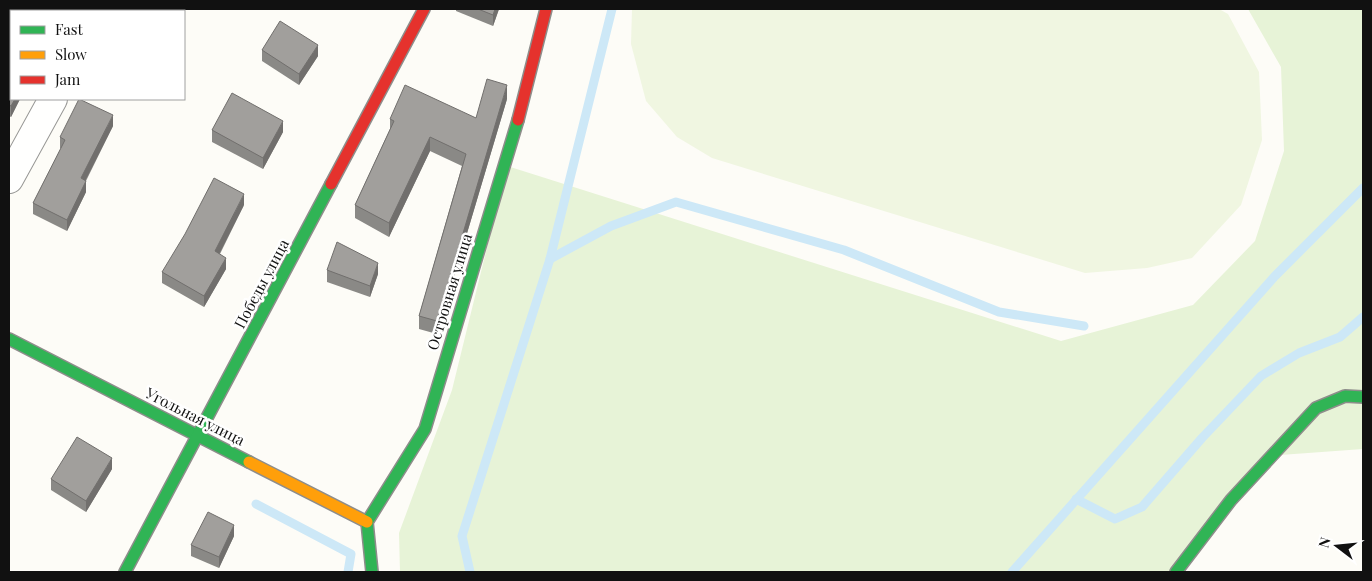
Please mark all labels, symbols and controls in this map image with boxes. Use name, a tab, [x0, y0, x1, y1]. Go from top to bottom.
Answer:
legend	[10, 10, 185, 100]
text: Fast	[55, 19, 84, 39]
text: Slow	[55, 44, 87, 64]
text: Jam	[54, 69, 81, 89]
street label: Островная улица	[422, 231, 476, 352]
street label: Победы улица	[229, 235, 293, 332]
street label: Угольная улица	[142, 382, 249, 450]
north arrow	[1312, 521, 1362, 571]
text: N	[1313, 535, 1335, 550]

